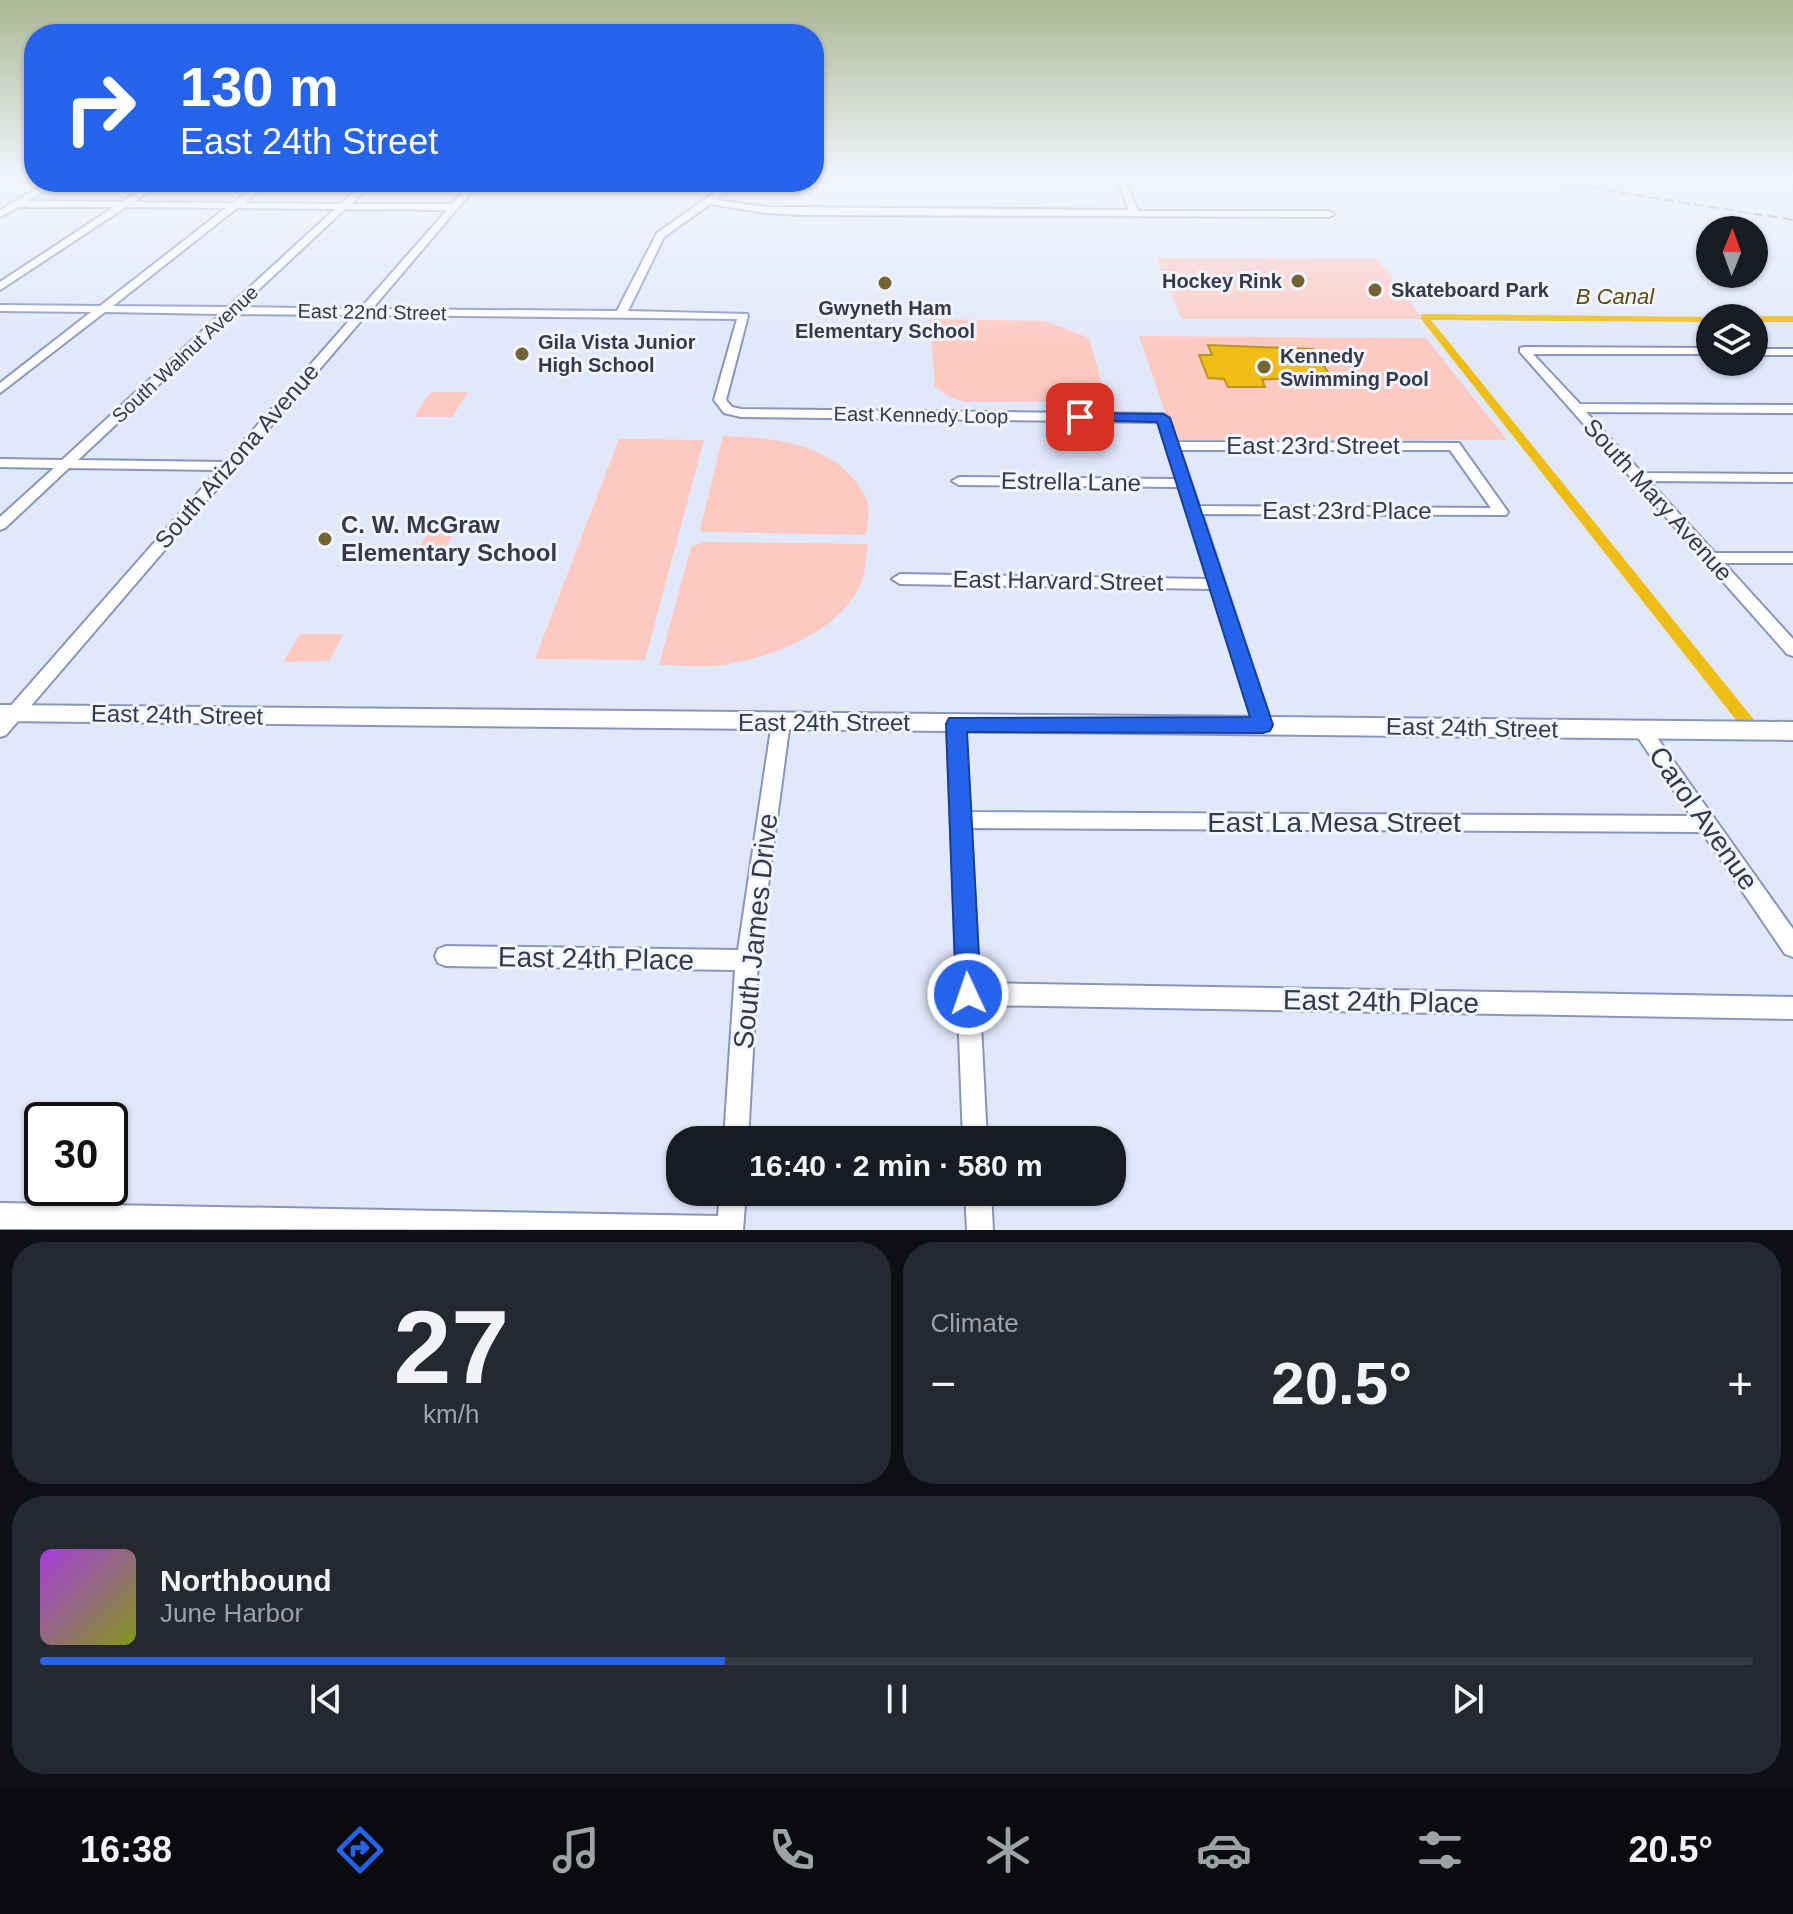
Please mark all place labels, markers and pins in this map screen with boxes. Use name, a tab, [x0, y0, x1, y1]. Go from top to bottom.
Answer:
place label: Hockey Rink	[1162, 270, 1283, 292]
marker: Hockey Rink	[1289, 272, 1307, 290]
marker: Gwyneth Ham Elementary School	[876, 274, 894, 292]
place label: Skateboard Park	[1391, 279, 1550, 301]
marker: Skateboard Park	[1366, 281, 1384, 299]
place label: Gwyneth Ham Elementary School	[795, 297, 975, 342]
place label: Gila Vista Junior High School	[538, 331, 696, 376]
marker: Gila Vista Junior High School	[513, 345, 531, 363]
place label: Kennedy Swimming Pool	[1280, 345, 1429, 390]
marker: Kennedy Swimming Pool	[1255, 358, 1273, 376]
pin	[1046, 383, 1114, 451]
place label: C. W. McGraw Elementary School	[341, 511, 557, 566]
marker: C. W. McGraw Elementary School	[316, 530, 334, 548]

